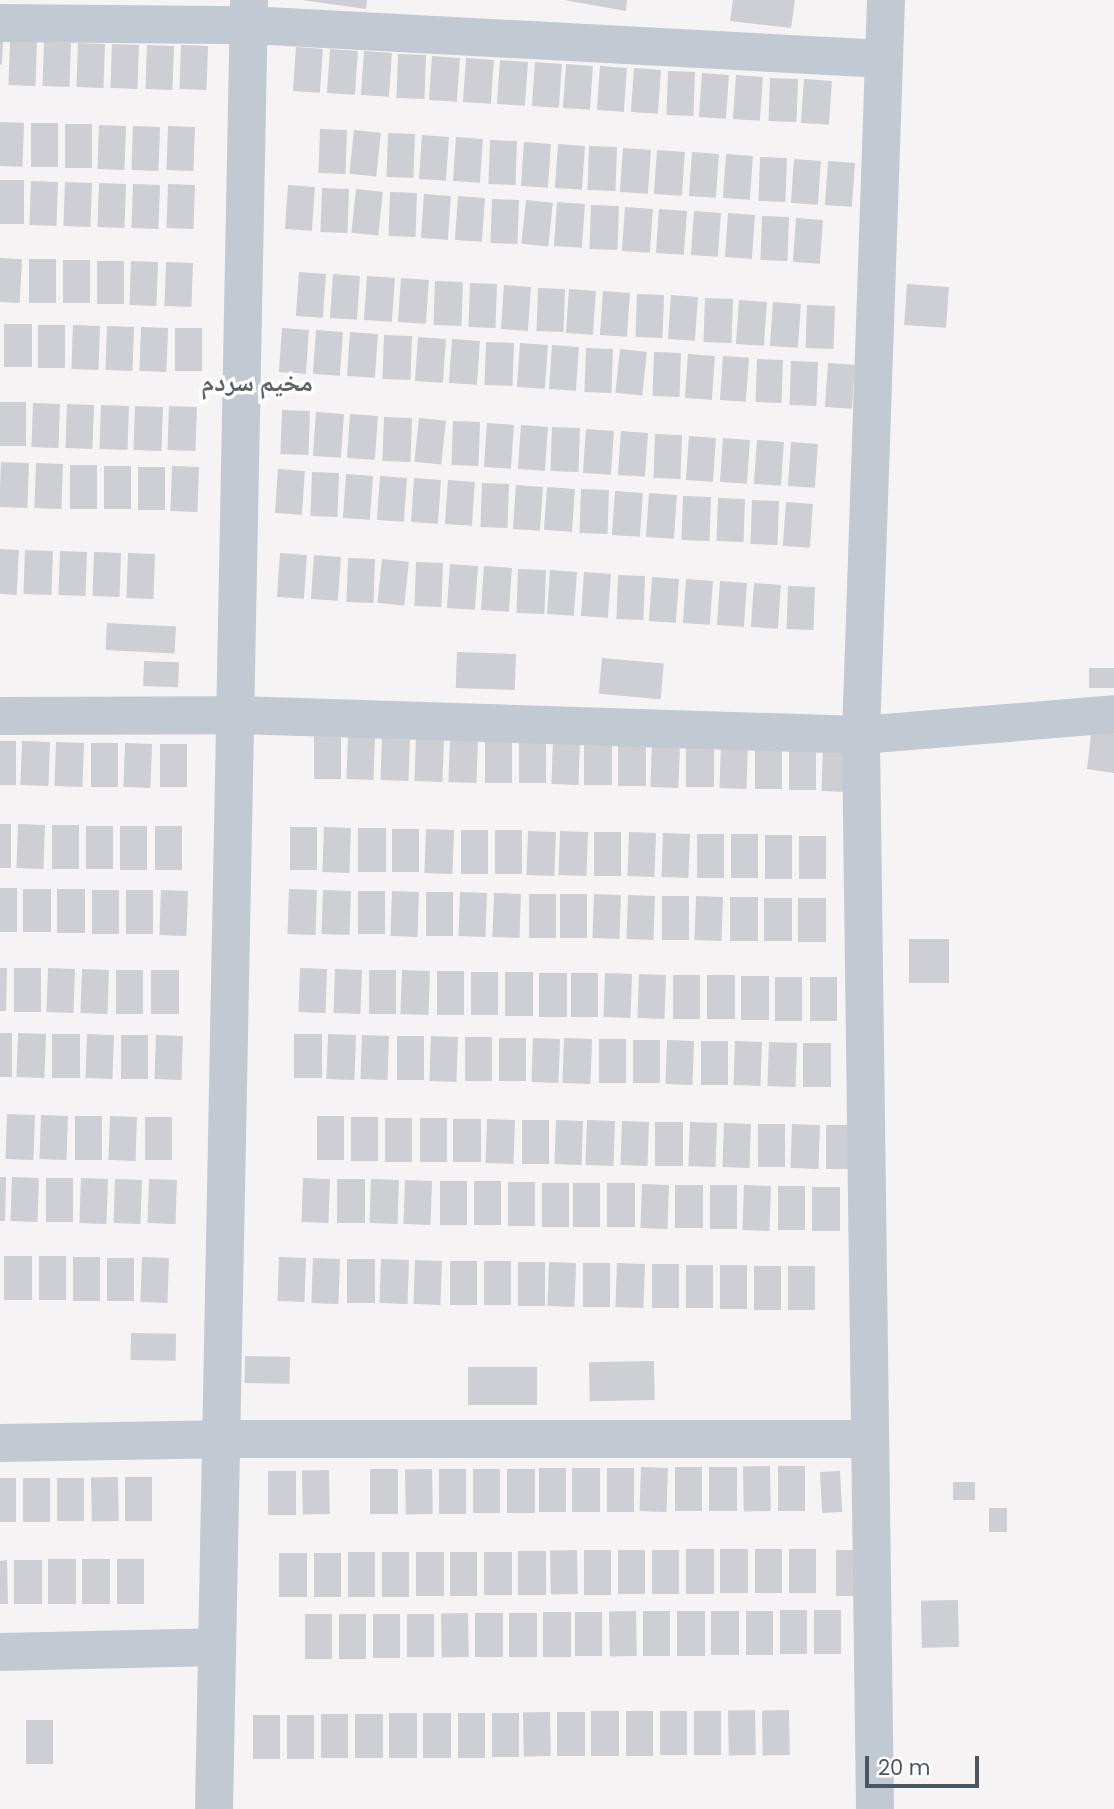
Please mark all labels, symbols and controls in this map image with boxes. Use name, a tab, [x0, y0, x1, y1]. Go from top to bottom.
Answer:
district label: مخيم سردم	[201, 367, 313, 399]
scale bar	[869, 1742, 983, 1786]
text: 20 m	[878, 1753, 931, 1782]

